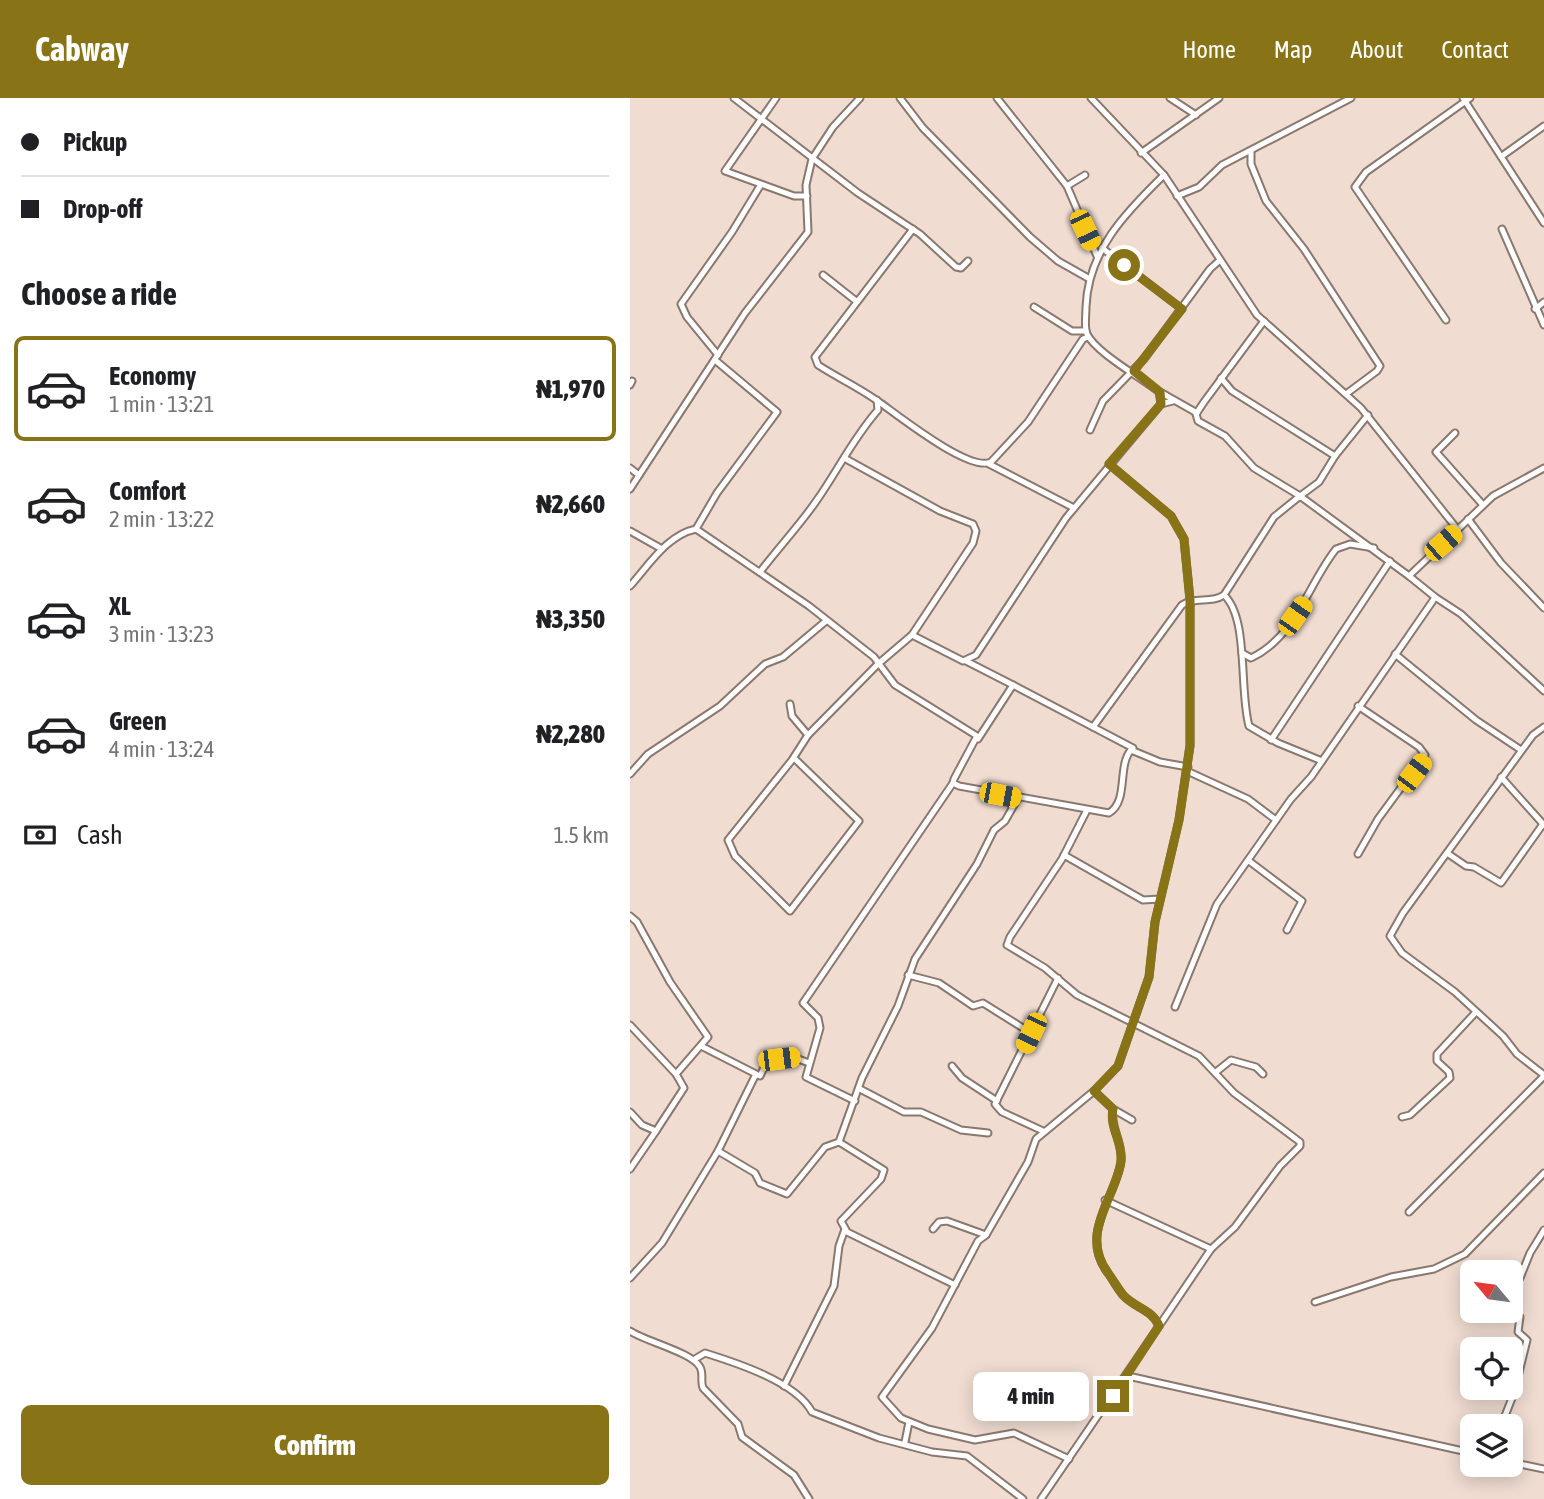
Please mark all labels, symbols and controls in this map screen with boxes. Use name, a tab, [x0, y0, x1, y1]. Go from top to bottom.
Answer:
text: Cabway	[35, 30, 129, 68]
text: Home	[1182, 36, 1236, 63]
text: Map	[1274, 36, 1312, 63]
text: About	[1350, 36, 1403, 63]
text: Contact	[1441, 36, 1509, 63]
text: Pickup	[63, 127, 127, 157]
text: Drop-off	[63, 194, 143, 224]
car	[1067, 207, 1104, 253]
route start	[1108, 249, 1140, 281]
text: Choose a ride	[21, 275, 177, 312]
icon: car	[25, 357, 88, 420]
text: Economy	[109, 361, 196, 391]
text: ₦1,970	[536, 374, 605, 404]
text: 1 min · 13:21	[109, 391, 215, 417]
icon: car	[25, 472, 88, 535]
text: Comfort	[109, 476, 186, 506]
text: ₦2,660	[536, 489, 605, 519]
text: 2 min · 13:22	[109, 506, 215, 532]
car	[1421, 521, 1466, 565]
icon: car	[25, 587, 88, 650]
text: XL	[109, 591, 131, 621]
car	[1275, 593, 1316, 639]
text: ₦3,350	[536, 604, 605, 634]
text: 3 min · 13:23	[109, 621, 215, 647]
icon: car	[25, 702, 88, 765]
text: Green	[109, 706, 167, 736]
text: ₦2,280	[536, 719, 605, 749]
text: 4 min · 13:24	[109, 736, 215, 762]
car	[1393, 750, 1436, 796]
car	[978, 781, 1023, 809]
icon: cash	[21, 816, 59, 854]
text: Cash	[77, 820, 123, 850]
text: 1.5 km	[553, 822, 609, 848]
car	[1013, 1010, 1050, 1056]
car	[757, 1046, 802, 1072]
north arrow	[1460, 1260, 1522, 1323]
map controls	[1460, 1260, 1523, 1477]
button: locate	[1460, 1337, 1523, 1400]
callout: 4 min	[973, 1372, 1088, 1420]
route end	[1097, 1380, 1129, 1412]
text: 4 min	[1008, 1383, 1054, 1409]
button: Confirm	[21, 1405, 609, 1485]
button: layers	[1460, 1414, 1523, 1477]

